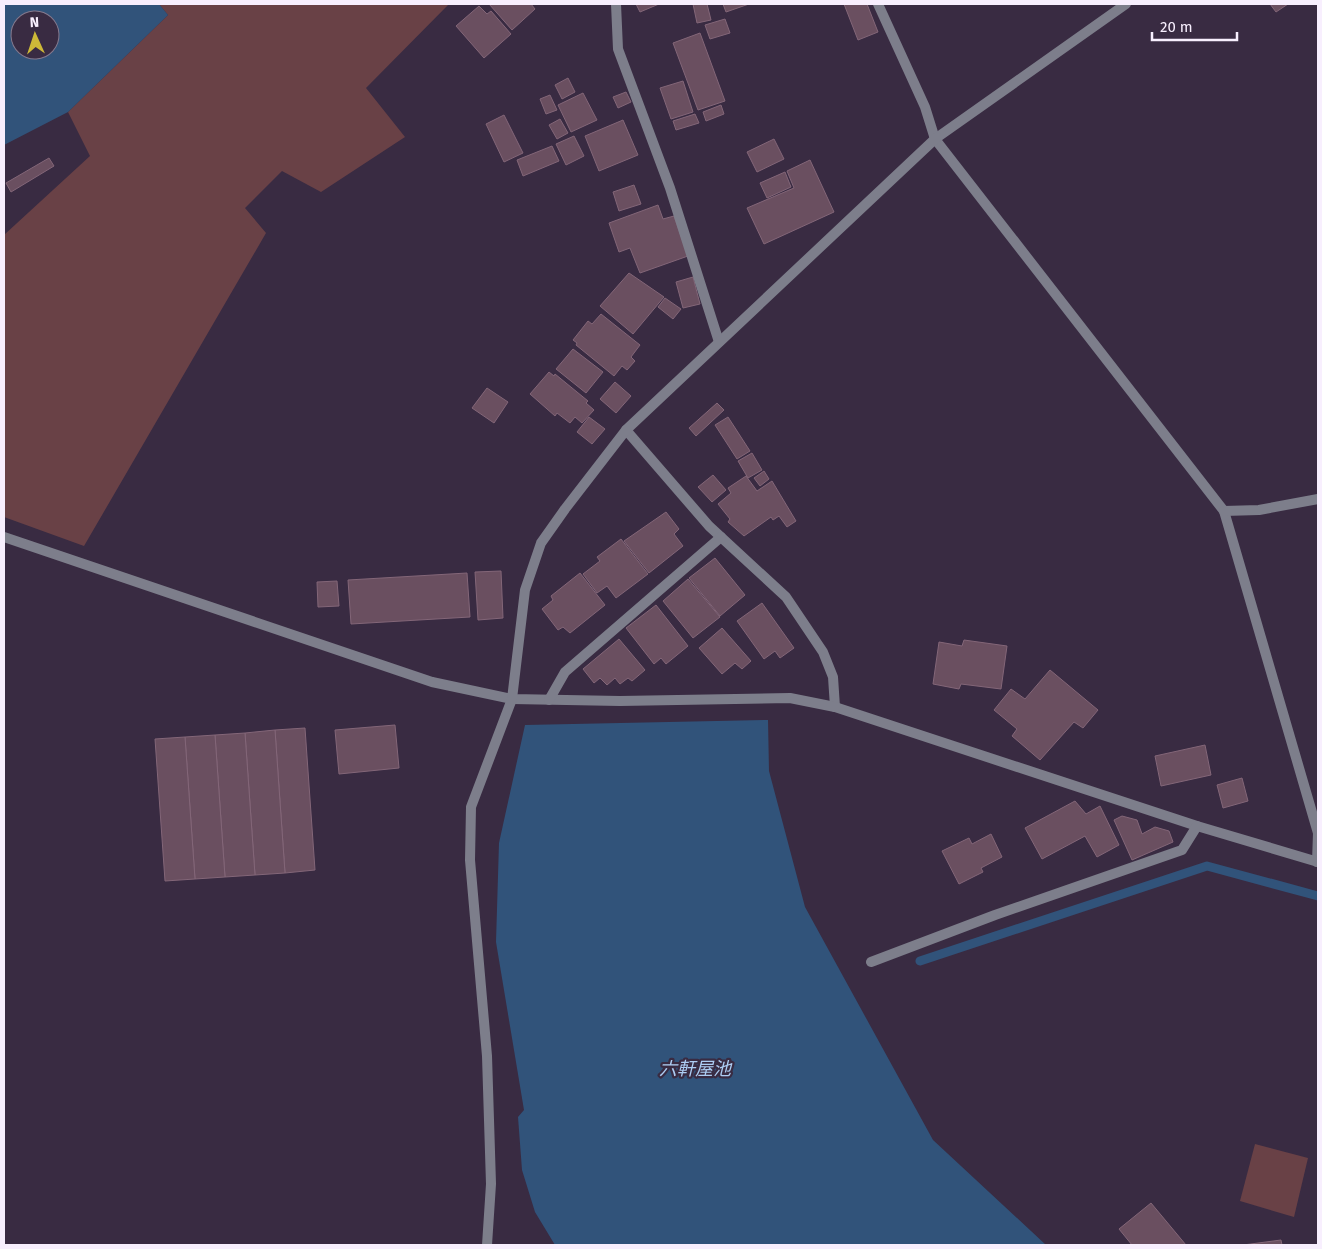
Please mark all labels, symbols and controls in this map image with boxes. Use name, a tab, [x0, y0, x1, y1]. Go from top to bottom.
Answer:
north arrow	[10, 10, 60, 60]
scale bar	[1152, 10, 1237, 42]
text: N	[29, 14, 39, 31]
text: 20 m	[1160, 18, 1193, 36]
water label: 六軒屋池	[659, 1058, 733, 1080]

